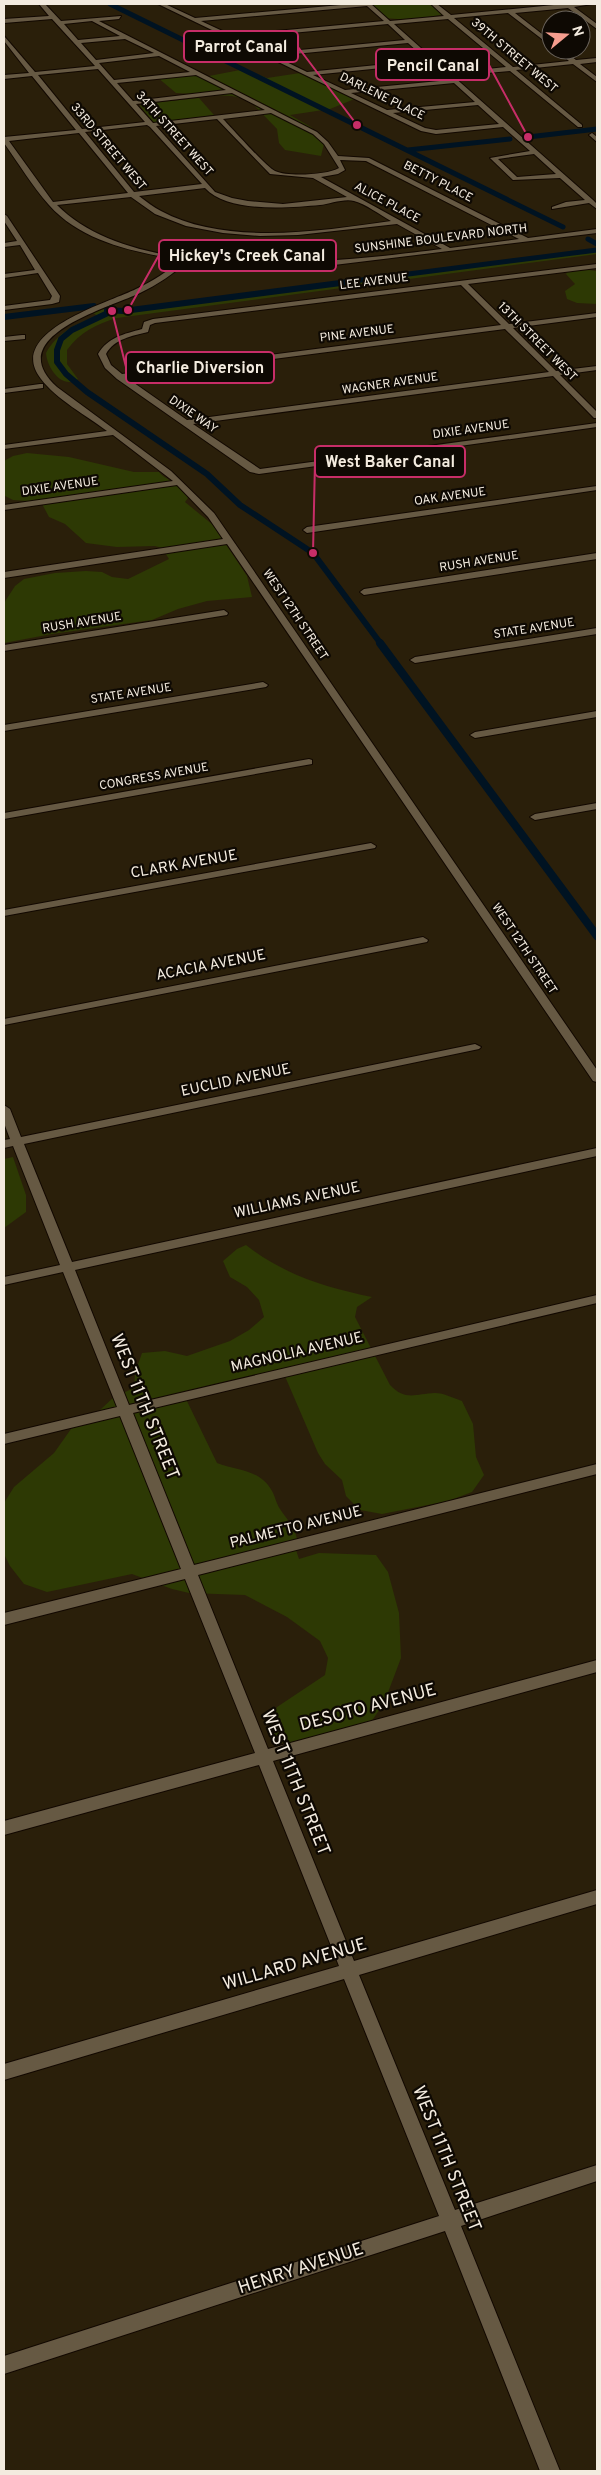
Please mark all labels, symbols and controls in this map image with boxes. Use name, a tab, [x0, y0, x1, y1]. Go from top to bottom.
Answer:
north arrow	[541, 10, 591, 60]
street label: 39TH STREET WEST	[467, 15, 561, 97]
text: N	[567, 24, 587, 39]
callout: Parrot Canal	[184, 31, 298, 62]
text: Parrot Canal	[194, 38, 288, 58]
callout: Pencil Canal	[376, 49, 489, 80]
text: Pencil Canal	[387, 57, 479, 77]
street label: DARLENE PLACE	[337, 69, 427, 125]
street label: 34TH STREET WEST	[132, 88, 216, 180]
street label: 33RD STREET WEST	[67, 100, 149, 194]
street label: BETTY PLACE	[401, 158, 475, 206]
street label: ALICE PLACE	[351, 179, 423, 227]
street label: SUNSHINE BOULEVARD NORTH	[354, 220, 528, 258]
callout: Hickey's Creek Canal	[159, 240, 336, 271]
text: Hickey's Creek Canal	[169, 247, 325, 267]
street label: LEE AVENUE	[339, 270, 409, 294]
street label: 13TH STREET WEST	[494, 299, 580, 385]
street label: PINE AVENUE	[319, 322, 395, 346]
callout: Charlie Diversion	[126, 352, 274, 383]
text: Charlie Diversion	[136, 359, 264, 379]
street label: WAGNER AVENUE	[341, 369, 439, 399]
street label: DIXIE WAY	[165, 392, 221, 438]
street label: DIXIE AVENUE	[432, 417, 510, 443]
callout: West Baker Canal	[315, 446, 465, 477]
text: West Baker Canal	[325, 453, 455, 473]
street label: DIXIE AVENUE	[21, 474, 99, 500]
street label: OAK AVENUE	[413, 484, 487, 510]
street label: RUSH AVENUE	[438, 548, 520, 576]
street label: WEST 12TH STREET	[259, 566, 331, 664]
street label: RUSH AVENUE	[41, 609, 123, 637]
street label: STATE AVENUE	[492, 615, 576, 643]
street label: STATE AVENUE	[89, 680, 173, 708]
street label: CONGRESS AVENUE	[98, 760, 210, 794]
street label: CLARK AVENUE	[129, 846, 239, 884]
street label: WEST 12TH STREET	[488, 900, 560, 998]
street label: ACACIA AVENUE	[154, 946, 268, 986]
street label: EUCLID AVENUE	[179, 1060, 293, 1102]
street label: WILLIAMS AVENUE	[232, 1178, 362, 1224]
street label: MAGNOLIA AVENUE	[229, 1329, 365, 1377]
street label: WEST 11TH STREET	[104, 1331, 184, 1483]
street label: PALMETTO AVENUE	[228, 1502, 364, 1554]
street label: DESOTO AVENUE	[297, 1679, 439, 1737]
street label: WEST 11TH STREET	[255, 1707, 335, 1859]
street label: WILLARD AVENUE	[220, 1933, 370, 1997]
street label: WEST 11TH STREET	[406, 2083, 486, 2235]
street label: HENRY AVENUE	[235, 2238, 367, 2300]

